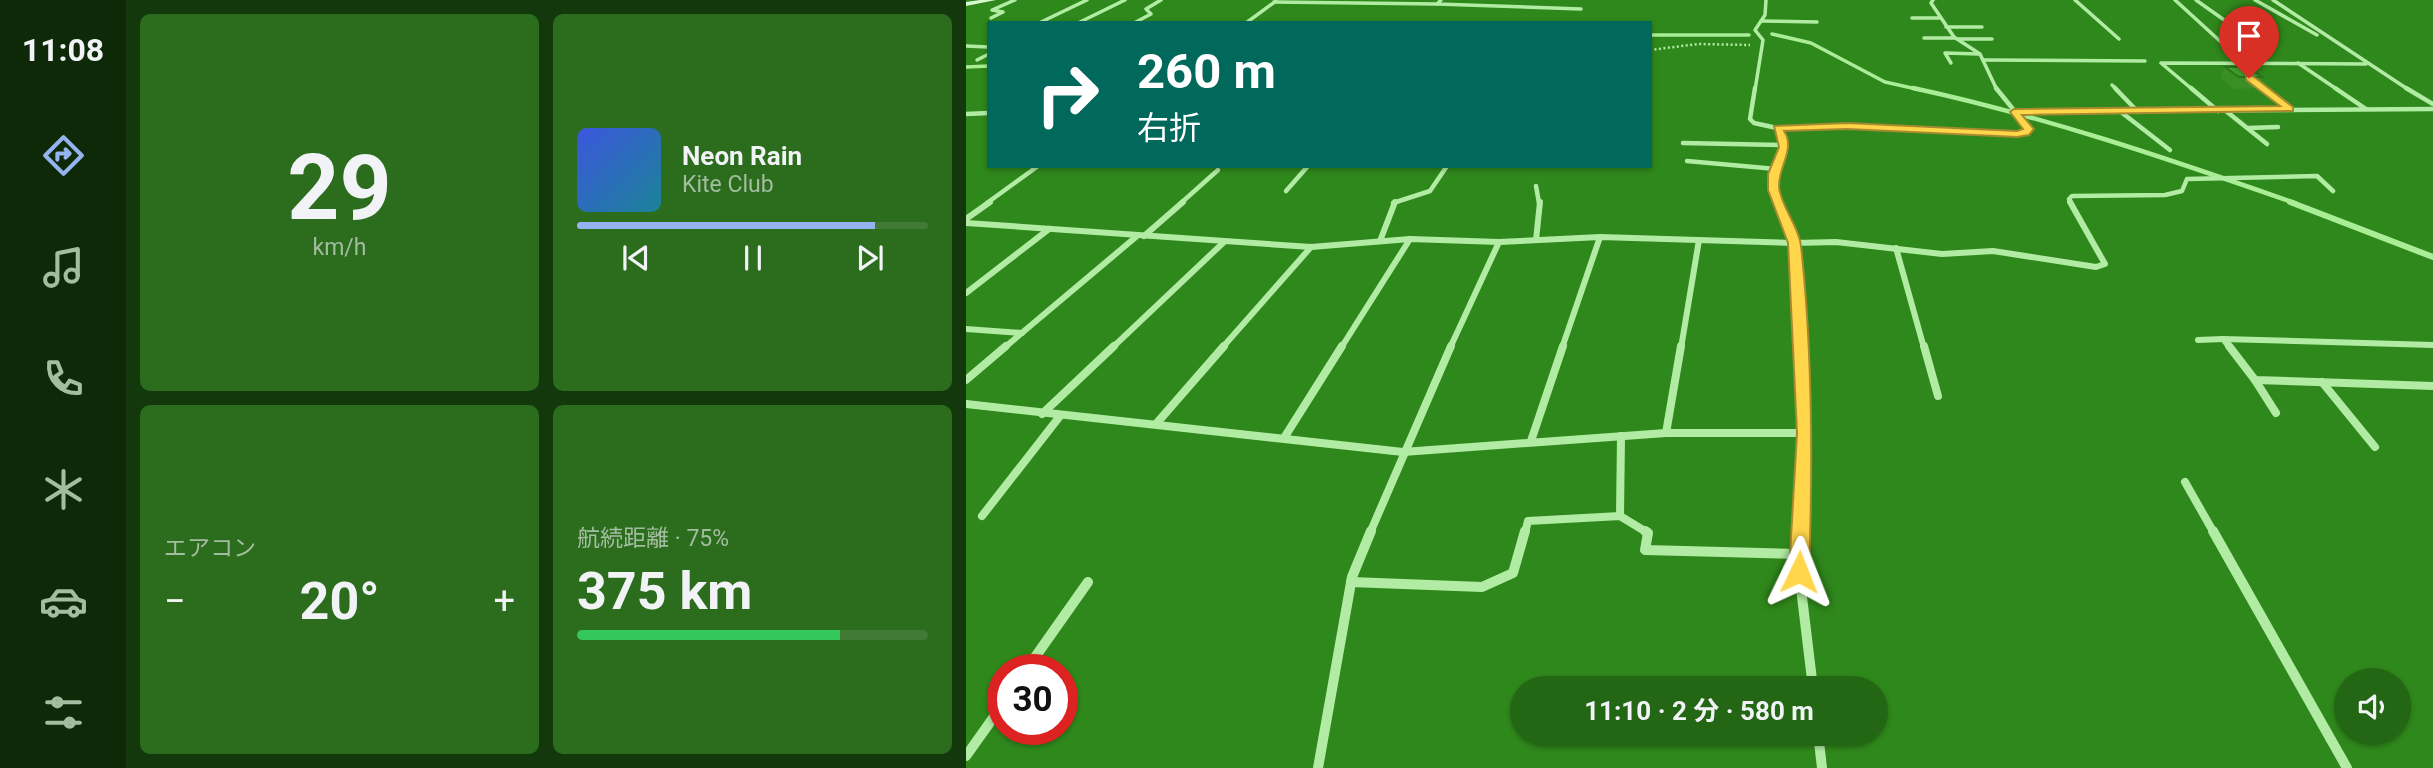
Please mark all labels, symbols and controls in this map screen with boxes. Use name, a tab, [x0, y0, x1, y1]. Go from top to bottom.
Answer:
pin	[2219, 6, 2279, 78]
icon: arrive	[2230, 17, 2268, 55]
text: 11:08	[22, 31, 104, 69]
text: 260 m	[1137, 43, 1276, 100]
icon: right	[1022, 49, 1113, 140]
text: 右折	[1137, 109, 1201, 147]
icon: directions	[39, 131, 88, 180]
text: 29	[287, 135, 392, 241]
text: Neon Rain	[682, 141, 802, 171]
text: Kite Club	[682, 171, 774, 198]
text: km/h	[313, 234, 367, 261]
icon: previous	[617, 239, 655, 277]
icon: pause	[734, 239, 772, 277]
icon: next	[851, 239, 889, 277]
icon: music	[39, 243, 88, 292]
icon: phone	[39, 354, 88, 403]
icon: climate	[39, 465, 88, 514]
text: 航続距離 · 75%	[577, 525, 729, 552]
text: エアコン	[164, 535, 256, 562]
position arrow	[1762, 535, 1836, 609]
text: 375 km	[577, 561, 752, 622]
text: 20°	[300, 571, 380, 632]
icon: car	[39, 577, 88, 626]
text: −	[164, 579, 186, 623]
text: +	[493, 579, 515, 623]
speed limit sign: 30	[987, 654, 1078, 745]
map controls	[2334, 668, 2411, 745]
button: sound	[2334, 668, 2411, 745]
icon: filters	[39, 688, 88, 737]
text: 11:10 · 2 分 · 580 m	[1584, 696, 1814, 726]

